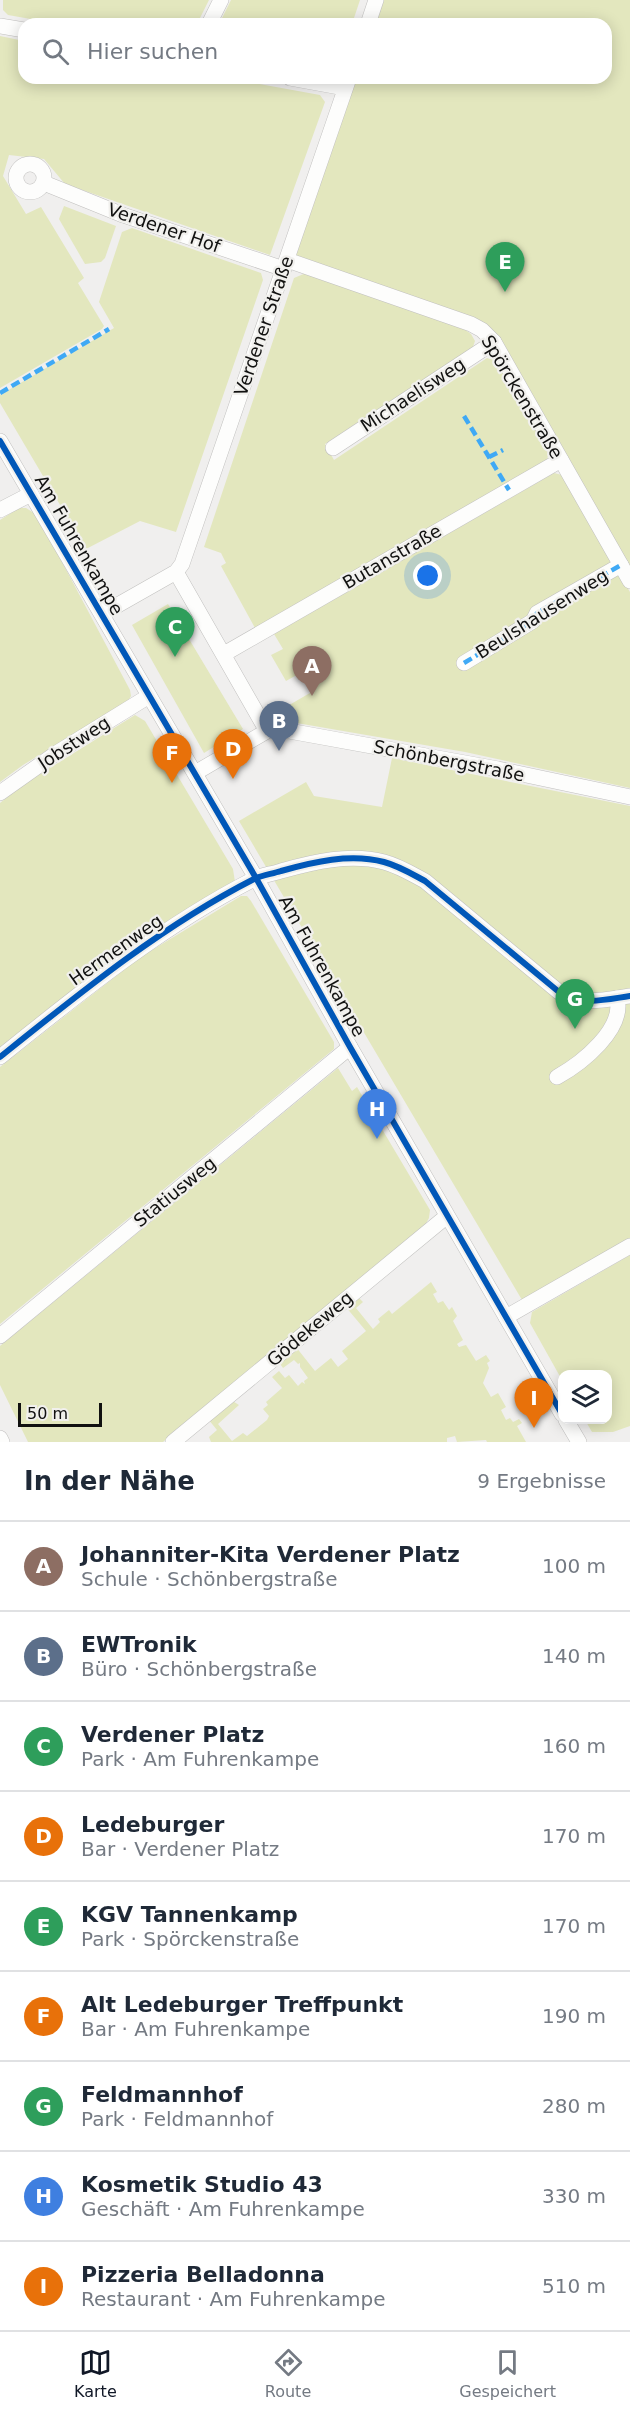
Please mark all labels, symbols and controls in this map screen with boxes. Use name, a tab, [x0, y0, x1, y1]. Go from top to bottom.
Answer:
search box	[18, 18, 612, 84]
icon: search	[39, 35, 72, 68]
text: Hier suchen	[87, 39, 218, 64]
street label: Verdener Hof	[105, 198, 224, 257]
pin: E	[486, 242, 524, 292]
street label: Verdener Straße	[230, 253, 297, 399]
street label: Spörckenstraße	[477, 331, 568, 462]
street label: Michaelisweg	[356, 353, 469, 436]
street label: Am Fuhrenkampe	[31, 471, 128, 619]
street label: Butanstraße	[339, 520, 445, 593]
your location	[413, 561, 442, 590]
street label: Beulshausenweg	[472, 564, 612, 663]
pin: C	[156, 608, 195, 657]
pin: A	[292, 646, 332, 696]
pin: B	[260, 702, 298, 751]
street label: Jobstweg	[33, 712, 114, 774]
pin: D	[214, 730, 252, 779]
pin: F	[152, 734, 192, 783]
street label: Schönbergstraße	[372, 736, 526, 785]
street label: Am Fuhrenkampe	[275, 891, 370, 1040]
street label: Hermenweg	[65, 910, 166, 989]
pin: G	[556, 980, 594, 1029]
pin: H	[358, 1090, 397, 1139]
street label: Statiusweg	[129, 1152, 220, 1231]
street label: Gödekeweg	[263, 1287, 357, 1371]
map controls	[558, 1370, 612, 1424]
button: layers	[558, 1370, 612, 1424]
pin: I	[514, 1378, 554, 1428]
scale bar	[18, 1400, 102, 1428]
text: 50 m	[27, 1404, 68, 1423]
text: In der Nähe	[24, 1466, 195, 1496]
text: 9 Ergebnisse	[477, 1469, 606, 1493]
text: Johanniter-Kita Verdener Platz	[81, 1542, 460, 1567]
text: A	[36, 1554, 51, 1578]
text: 100 m	[542, 1554, 606, 1578]
text: Schule · Schönbergstraße	[81, 1567, 337, 1591]
text: EWTronik	[81, 1632, 197, 1657]
text: B	[36, 1644, 51, 1668]
text: 140 m	[542, 1644, 606, 1668]
text: Büro · Schönbergstraße	[81, 1657, 317, 1681]
text: Verdener Platz	[81, 1722, 264, 1747]
text: C	[36, 1734, 51, 1758]
text: 160 m	[542, 1734, 606, 1758]
text: Park · Am Fuhrenkampe	[81, 1747, 319, 1771]
text: Ledeburger	[81, 1812, 224, 1837]
text: D	[35, 1824, 52, 1848]
text: 170 m	[542, 1824, 606, 1848]
text: Bar · Verdener Platz	[81, 1837, 279, 1861]
text: KGV Tannenkamp	[81, 1902, 298, 1927]
text: E	[37, 1914, 50, 1938]
text: 170 m	[542, 1914, 606, 1938]
text: Park · Spörckenstraße	[81, 1927, 299, 1951]
text: Alt Ledeburger Treffpunkt	[81, 1992, 403, 2017]
text: F	[37, 2004, 50, 2028]
text: 190 m	[542, 2004, 606, 2028]
text: Bar · Am Fuhrenkampe	[81, 2017, 310, 2041]
text: Feldmannhof	[81, 2082, 243, 2107]
text: G	[35, 2094, 52, 2118]
text: 280 m	[542, 2094, 606, 2118]
text: Park · Feldmannhof	[81, 2107, 273, 2131]
text: Kosmetik Studio 43	[81, 2172, 323, 2197]
text: H	[35, 2184, 52, 2208]
text: 330 m	[542, 2184, 606, 2208]
text: Geschäft · Am Fuhrenkampe	[81, 2197, 365, 2221]
text: Pizzeria Belladonna	[81, 2262, 325, 2287]
text: I	[40, 2274, 47, 2298]
text: 510 m	[542, 2274, 606, 2298]
text: Restaurant · Am Fuhrenkampe	[81, 2287, 386, 2311]
tab: Karte	[74, 2346, 117, 2401]
tab: Route	[265, 2346, 311, 2401]
tab: Gespeichert	[459, 2346, 556, 2401]

